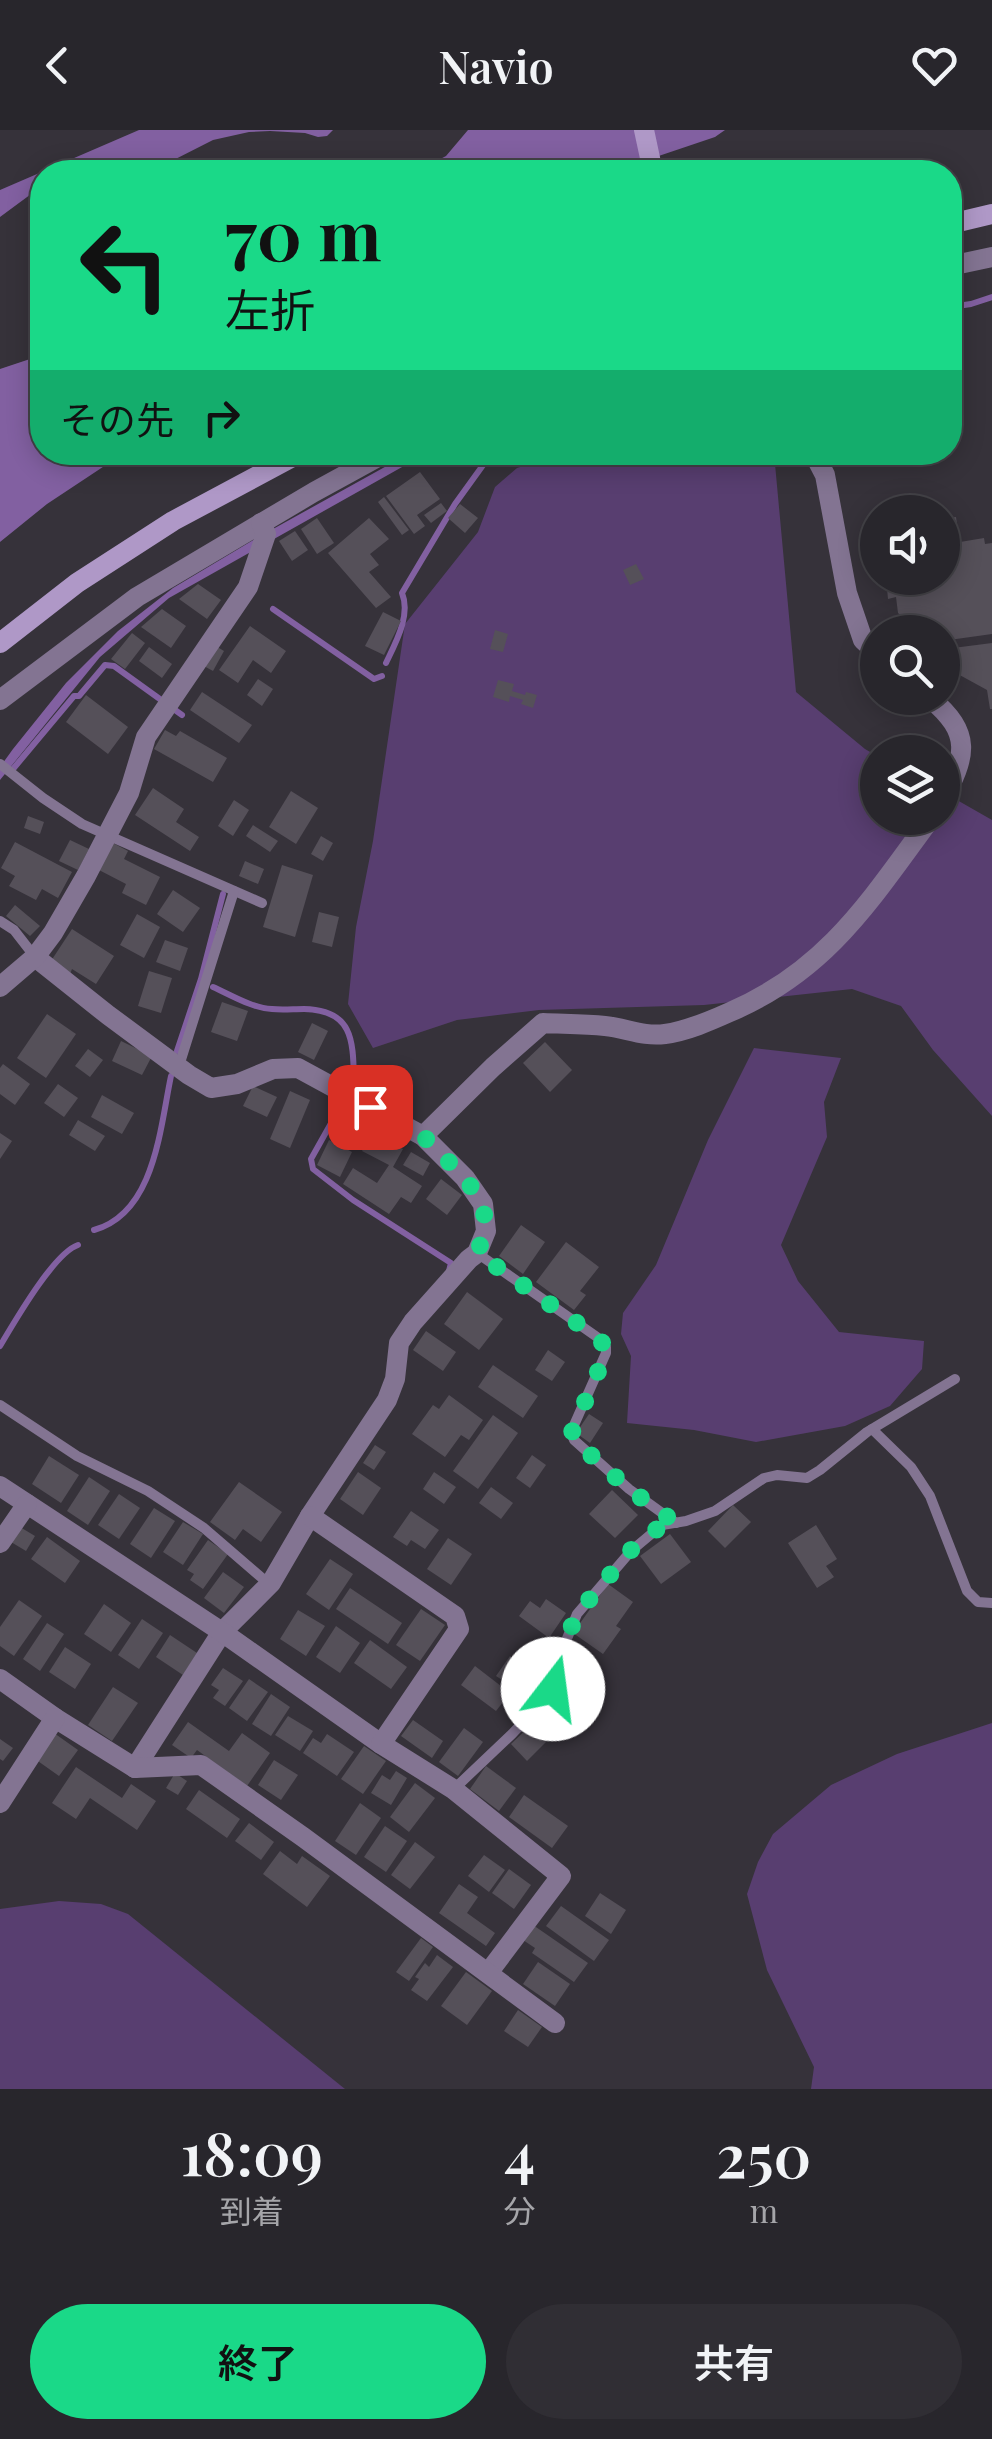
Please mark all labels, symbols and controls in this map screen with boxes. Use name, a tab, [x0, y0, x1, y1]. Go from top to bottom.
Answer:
text: Navio	[438, 35, 554, 95]
icon: back	[30, 38, 85, 93]
icon: heart	[907, 38, 962, 93]
text: 70 m	[225, 185, 382, 279]
icon: left	[60, 200, 190, 330]
text: 左折	[225, 278, 315, 338]
icon: right	[194, 390, 249, 445]
text: その先	[60, 393, 174, 444]
map controls	[860, 495, 960, 835]
button: sound	[860, 495, 960, 595]
button: search	[860, 615, 960, 715]
button: layers	[860, 735, 960, 835]
pin	[328, 1065, 413, 1150]
icon: arrive	[343, 1080, 398, 1135]
position arrow	[501, 1637, 605, 1741]
text: 18:09	[181, 2111, 323, 2191]
text: 4	[504, 2111, 535, 2191]
text: 250	[716, 2113, 811, 2193]
text: 到着	[220, 2188, 284, 2231]
text: 分	[504, 2188, 536, 2231]
text: m	[750, 2188, 778, 2231]
button: 終了	[30, 2304, 486, 2419]
button: 共有	[506, 2304, 962, 2419]

